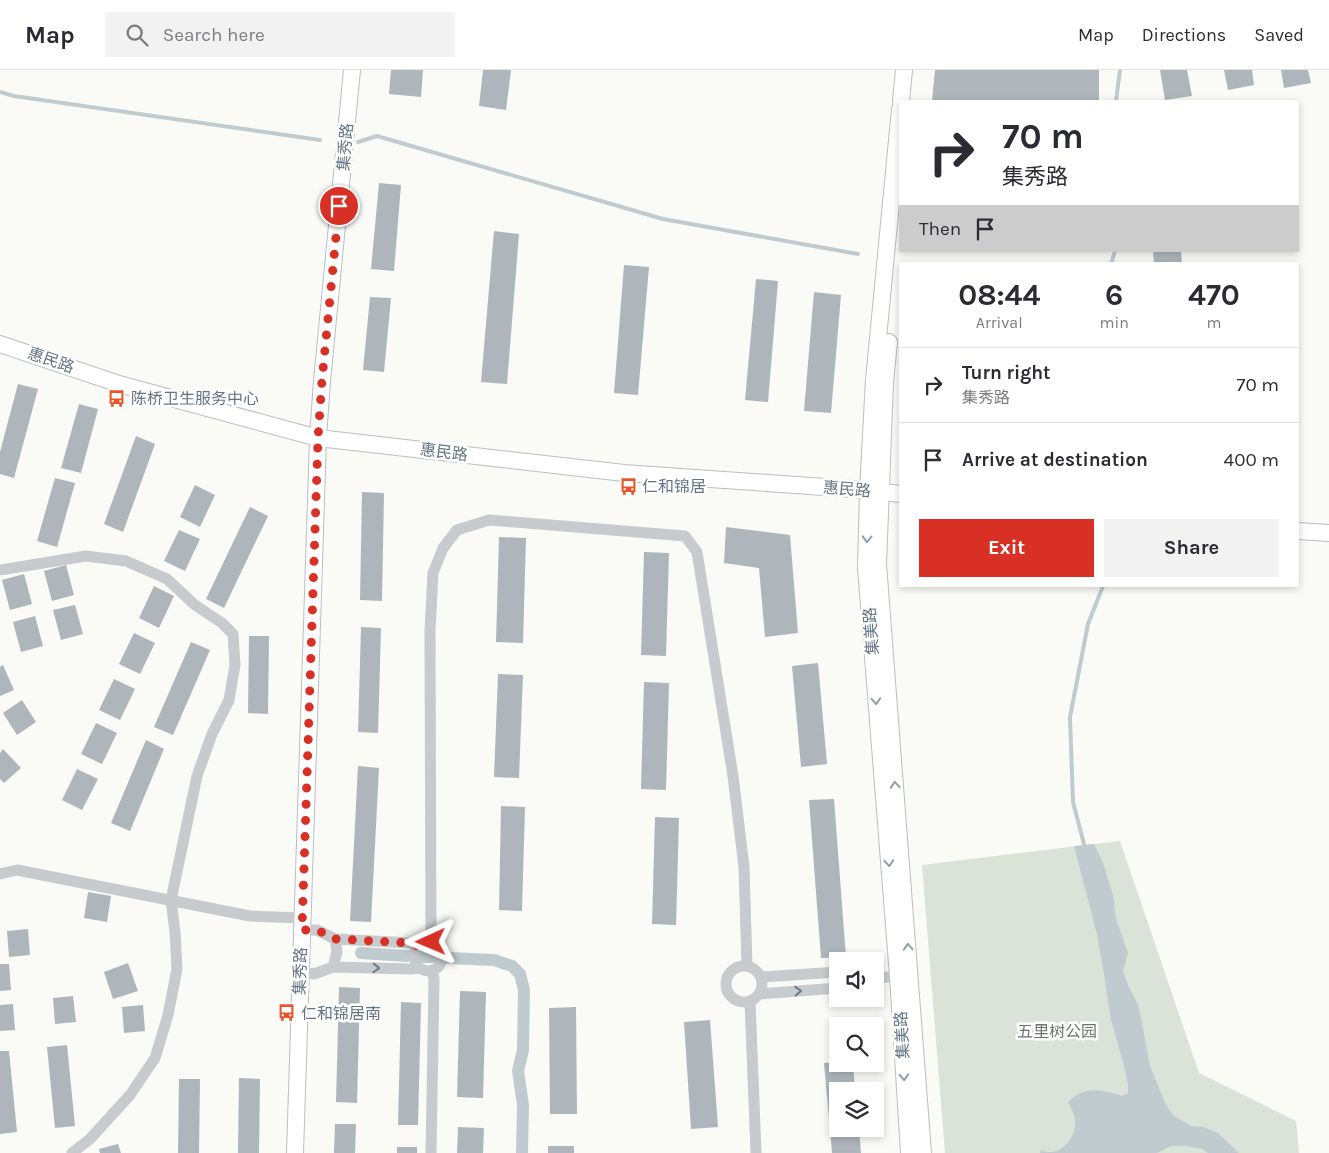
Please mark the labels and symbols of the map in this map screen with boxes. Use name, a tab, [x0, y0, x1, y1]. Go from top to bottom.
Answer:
street label: 集秀路	[333, 122, 357, 172]
pin	[318, 185, 360, 227]
street label: 惠民路	[25, 343, 77, 377]
bus stop icon: 陈桥卫生服务中心	[107, 388, 127, 408]
place label: 陈桥卫生服务中心	[131, 389, 259, 408]
street label: 惠民路	[419, 440, 469, 464]
bus stop icon: 仁和锦居	[618, 476, 638, 496]
place label: 仁和锦居	[642, 477, 706, 496]
street label: 惠民路	[822, 477, 872, 501]
one-way arrow	[862, 535, 872, 543]
street label: 集美路	[860, 606, 882, 656]
one-way arrow	[871, 697, 882, 705]
one-way arrow	[890, 781, 901, 789]
one-way arrow	[883, 859, 894, 867]
position arrow	[404, 915, 456, 967]
one-way arrow	[903, 943, 914, 951]
street label: 集秀路	[290, 947, 310, 995]
one-way arrow	[372, 963, 380, 973]
one-way arrow	[794, 986, 802, 997]
bus stop icon: 仁和锦居南	[277, 1003, 297, 1023]
place label: 仁和锦居南	[301, 1004, 381, 1023]
street label: 集美路	[891, 1011, 913, 1059]
park label: 五里树公园	[1017, 1022, 1097, 1041]
one-way arrow	[899, 1074, 910, 1082]

